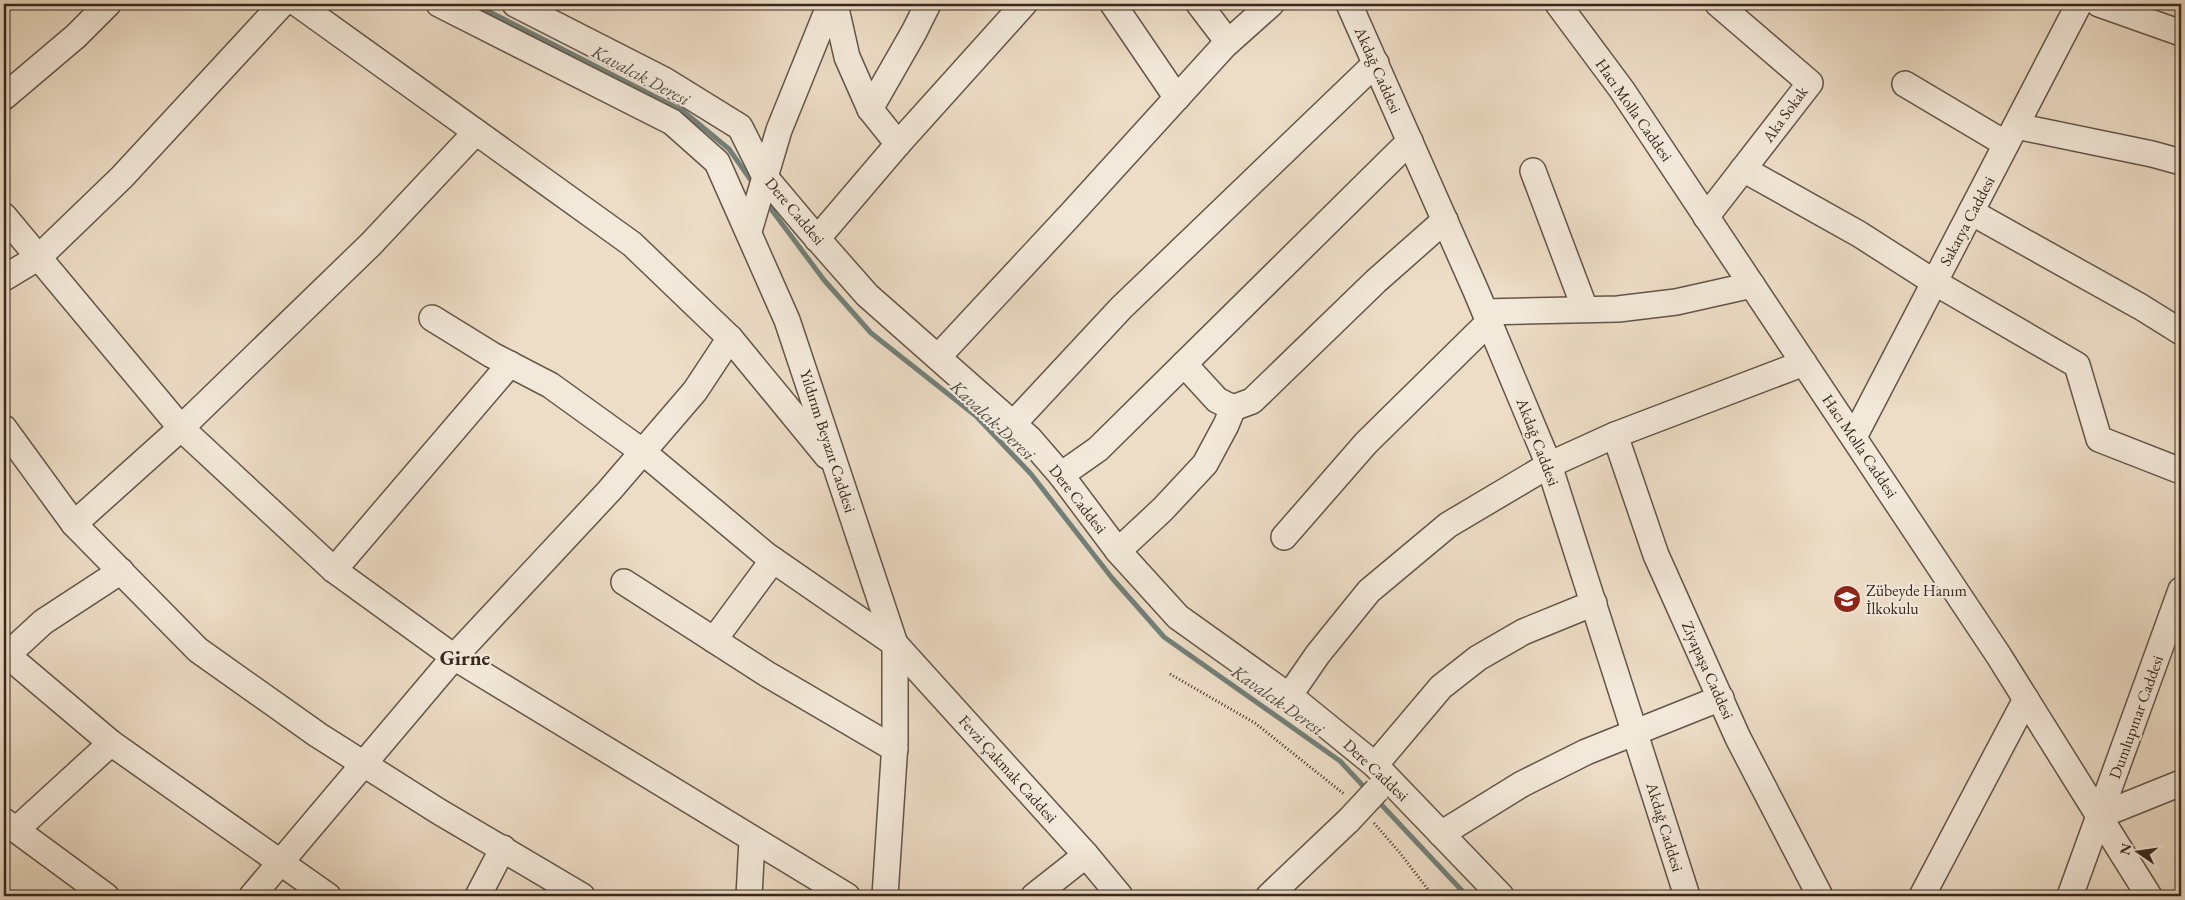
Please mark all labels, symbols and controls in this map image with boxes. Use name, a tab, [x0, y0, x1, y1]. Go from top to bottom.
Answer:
street label: Akdağ Caddesi	[1349, 23, 1406, 117]
water label: Kavalcık Deresi	[587, 39, 695, 111]
street label: Hacı Molla Caddesi	[1591, 54, 1677, 166]
street label: Aka Sokak	[1757, 81, 1813, 147]
street label: Sakarya Caddesi	[1935, 172, 1999, 269]
street label: Dere Caddesi	[760, 173, 830, 249]
street label: Yıldırım Beyazıt Caddesi	[795, 367, 861, 515]
water label: Kavalcık Deresi	[945, 374, 1041, 466]
street label: Hacı Molla Caddesi	[1817, 390, 1903, 502]
street label: Akdağ Caddesi	[1511, 394, 1564, 489]
street label: Dere Caddesi	[1044, 460, 1112, 538]
place label: Zübeyde Hanım İlkokulu	[1866, 580, 1967, 619]
school or university icon: Zübeyde Hanım İlkokulu	[1832, 584, 1862, 614]
street label: Ziyapaşa Caddesi	[1677, 618, 1739, 722]
district label: Girne	[440, 644, 491, 671]
street label: Dumlupınar Caddesi	[2104, 652, 2168, 782]
water label: Kavalcık Deresi	[1227, 659, 1329, 741]
street label: Fevzi Çakmak Caddesi	[954, 711, 1062, 827]
street label: Dere Caddesi	[1339, 734, 1413, 806]
street label: Akdağ Caddesi	[1641, 779, 1689, 874]
north arrow	[2112, 828, 2162, 878]
text: N	[2115, 841, 2136, 857]

